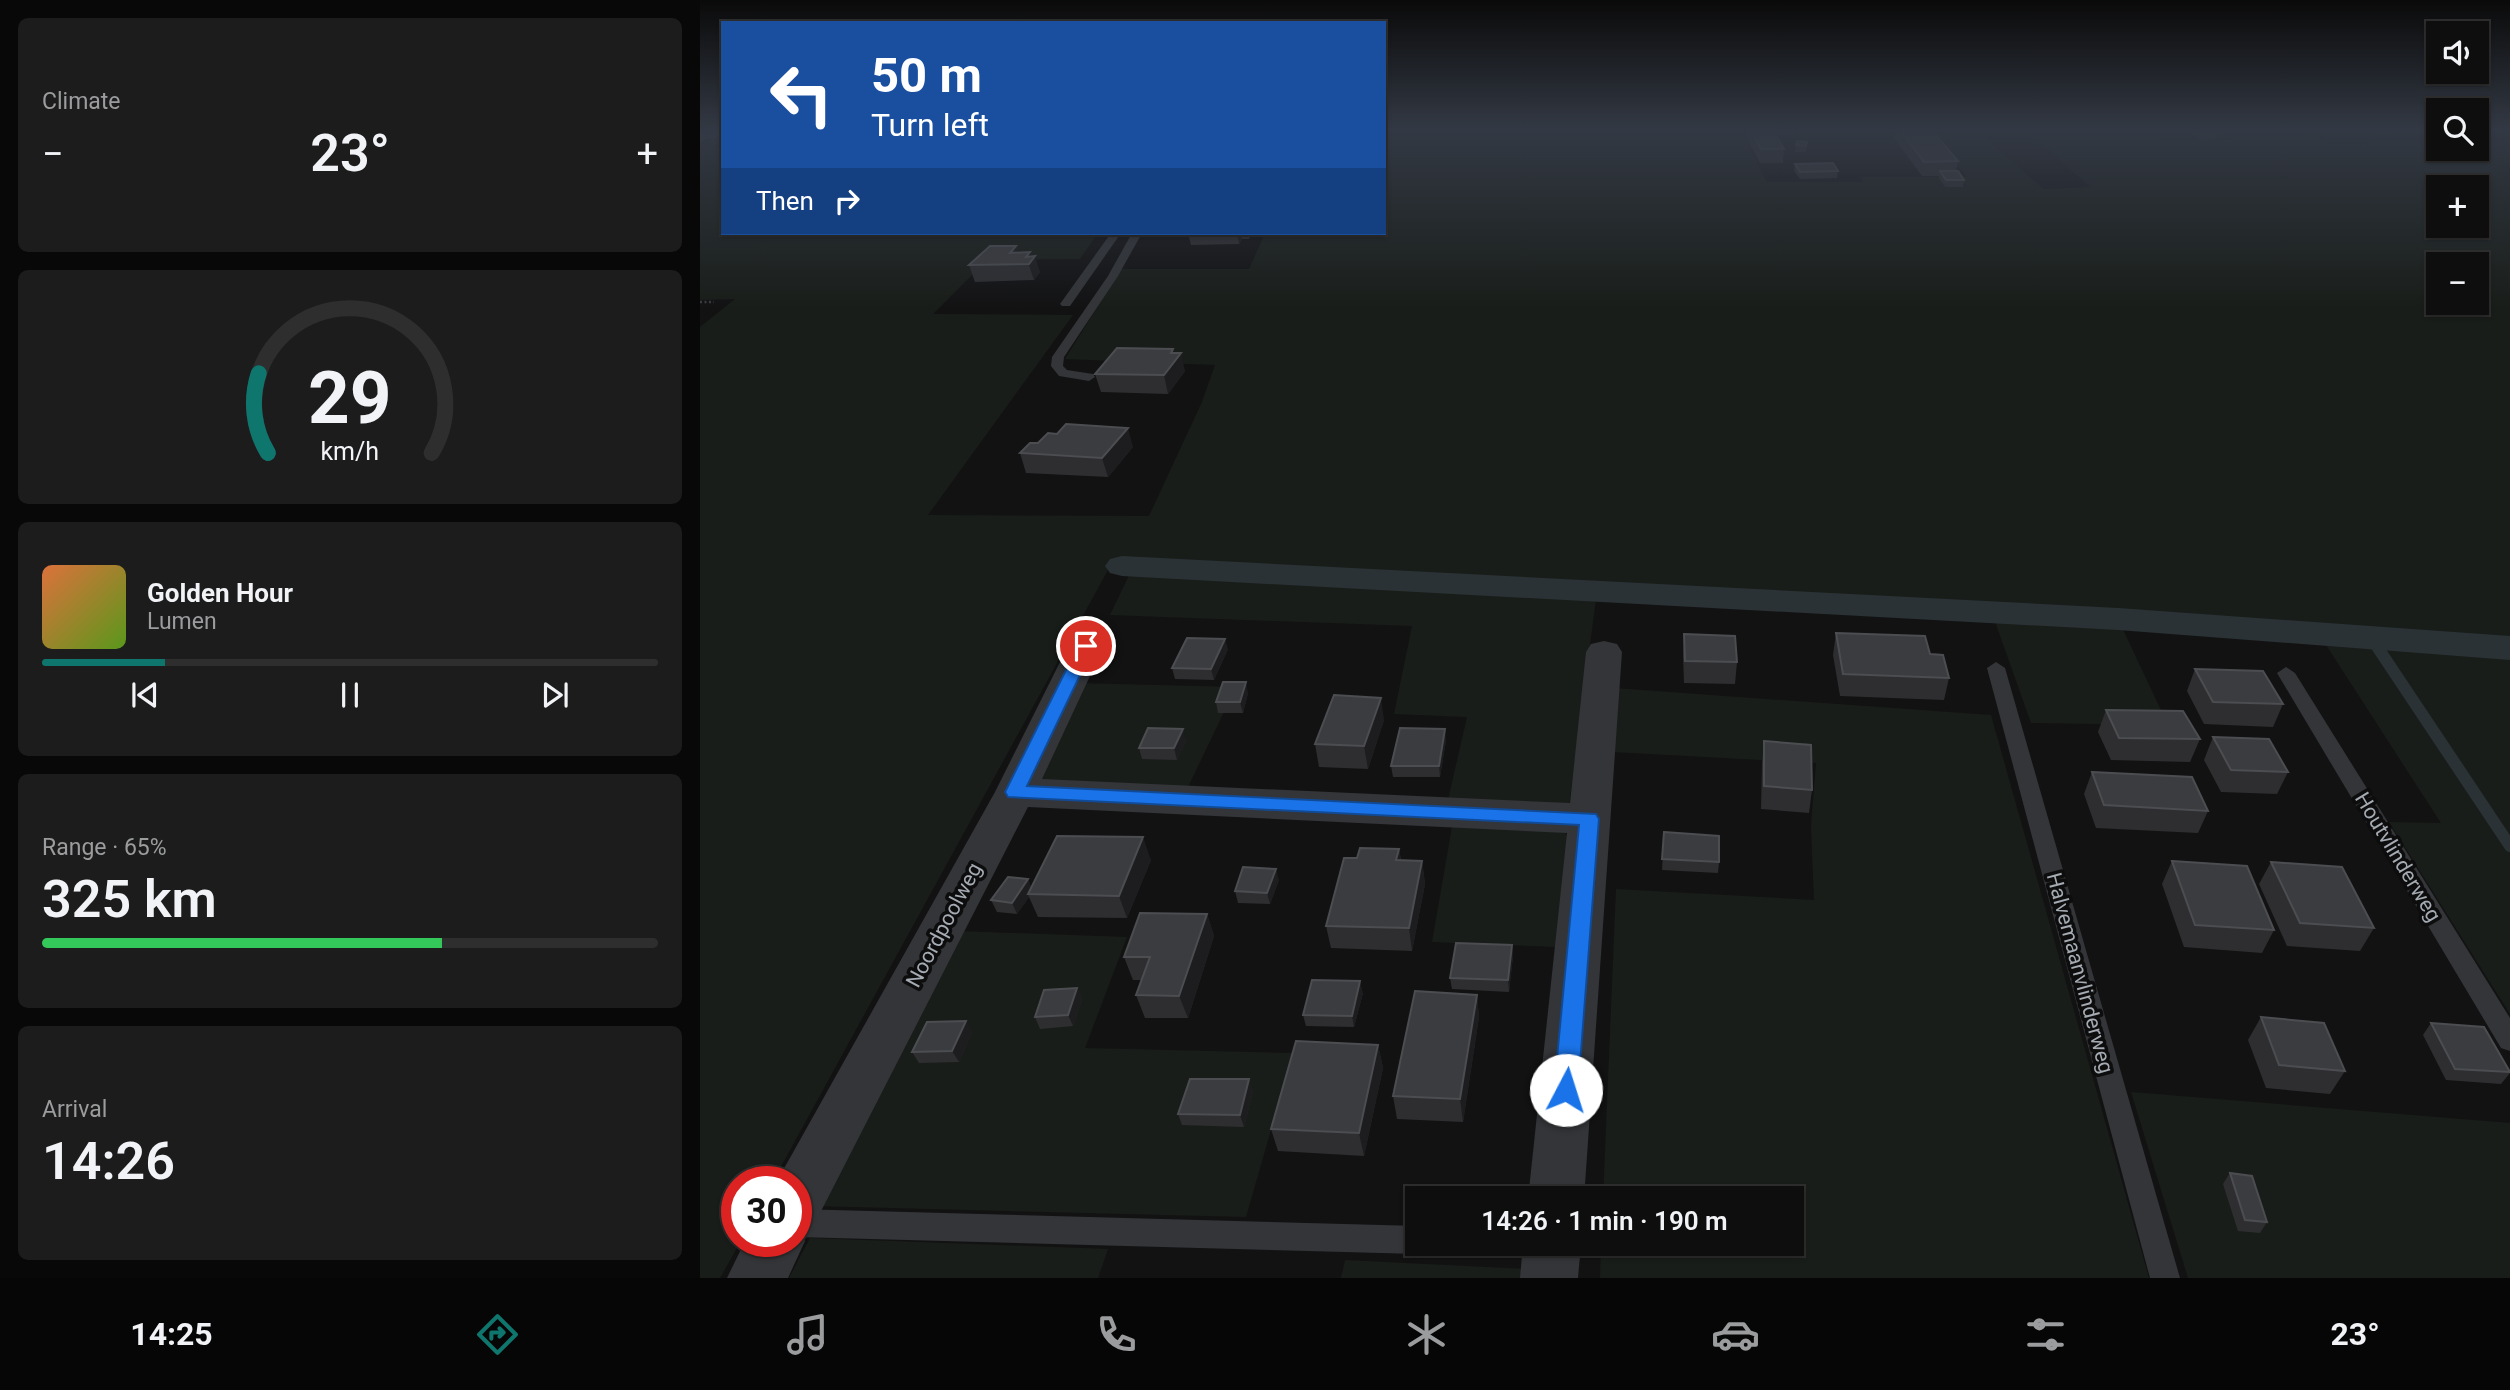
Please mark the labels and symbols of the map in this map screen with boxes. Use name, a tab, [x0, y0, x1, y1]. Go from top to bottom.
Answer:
pin	[1056, 616, 1116, 676]
street label: Houtvlinderweg	[2350, 788, 2446, 926]
street label: Noordpoolweg	[901, 859, 987, 991]
street label: Halvemaanvlinderweg	[2042, 870, 2118, 1076]
position arrow	[1529, 1053, 1603, 1127]
speed limit sign: 30	[721, 1166, 812, 1257]

